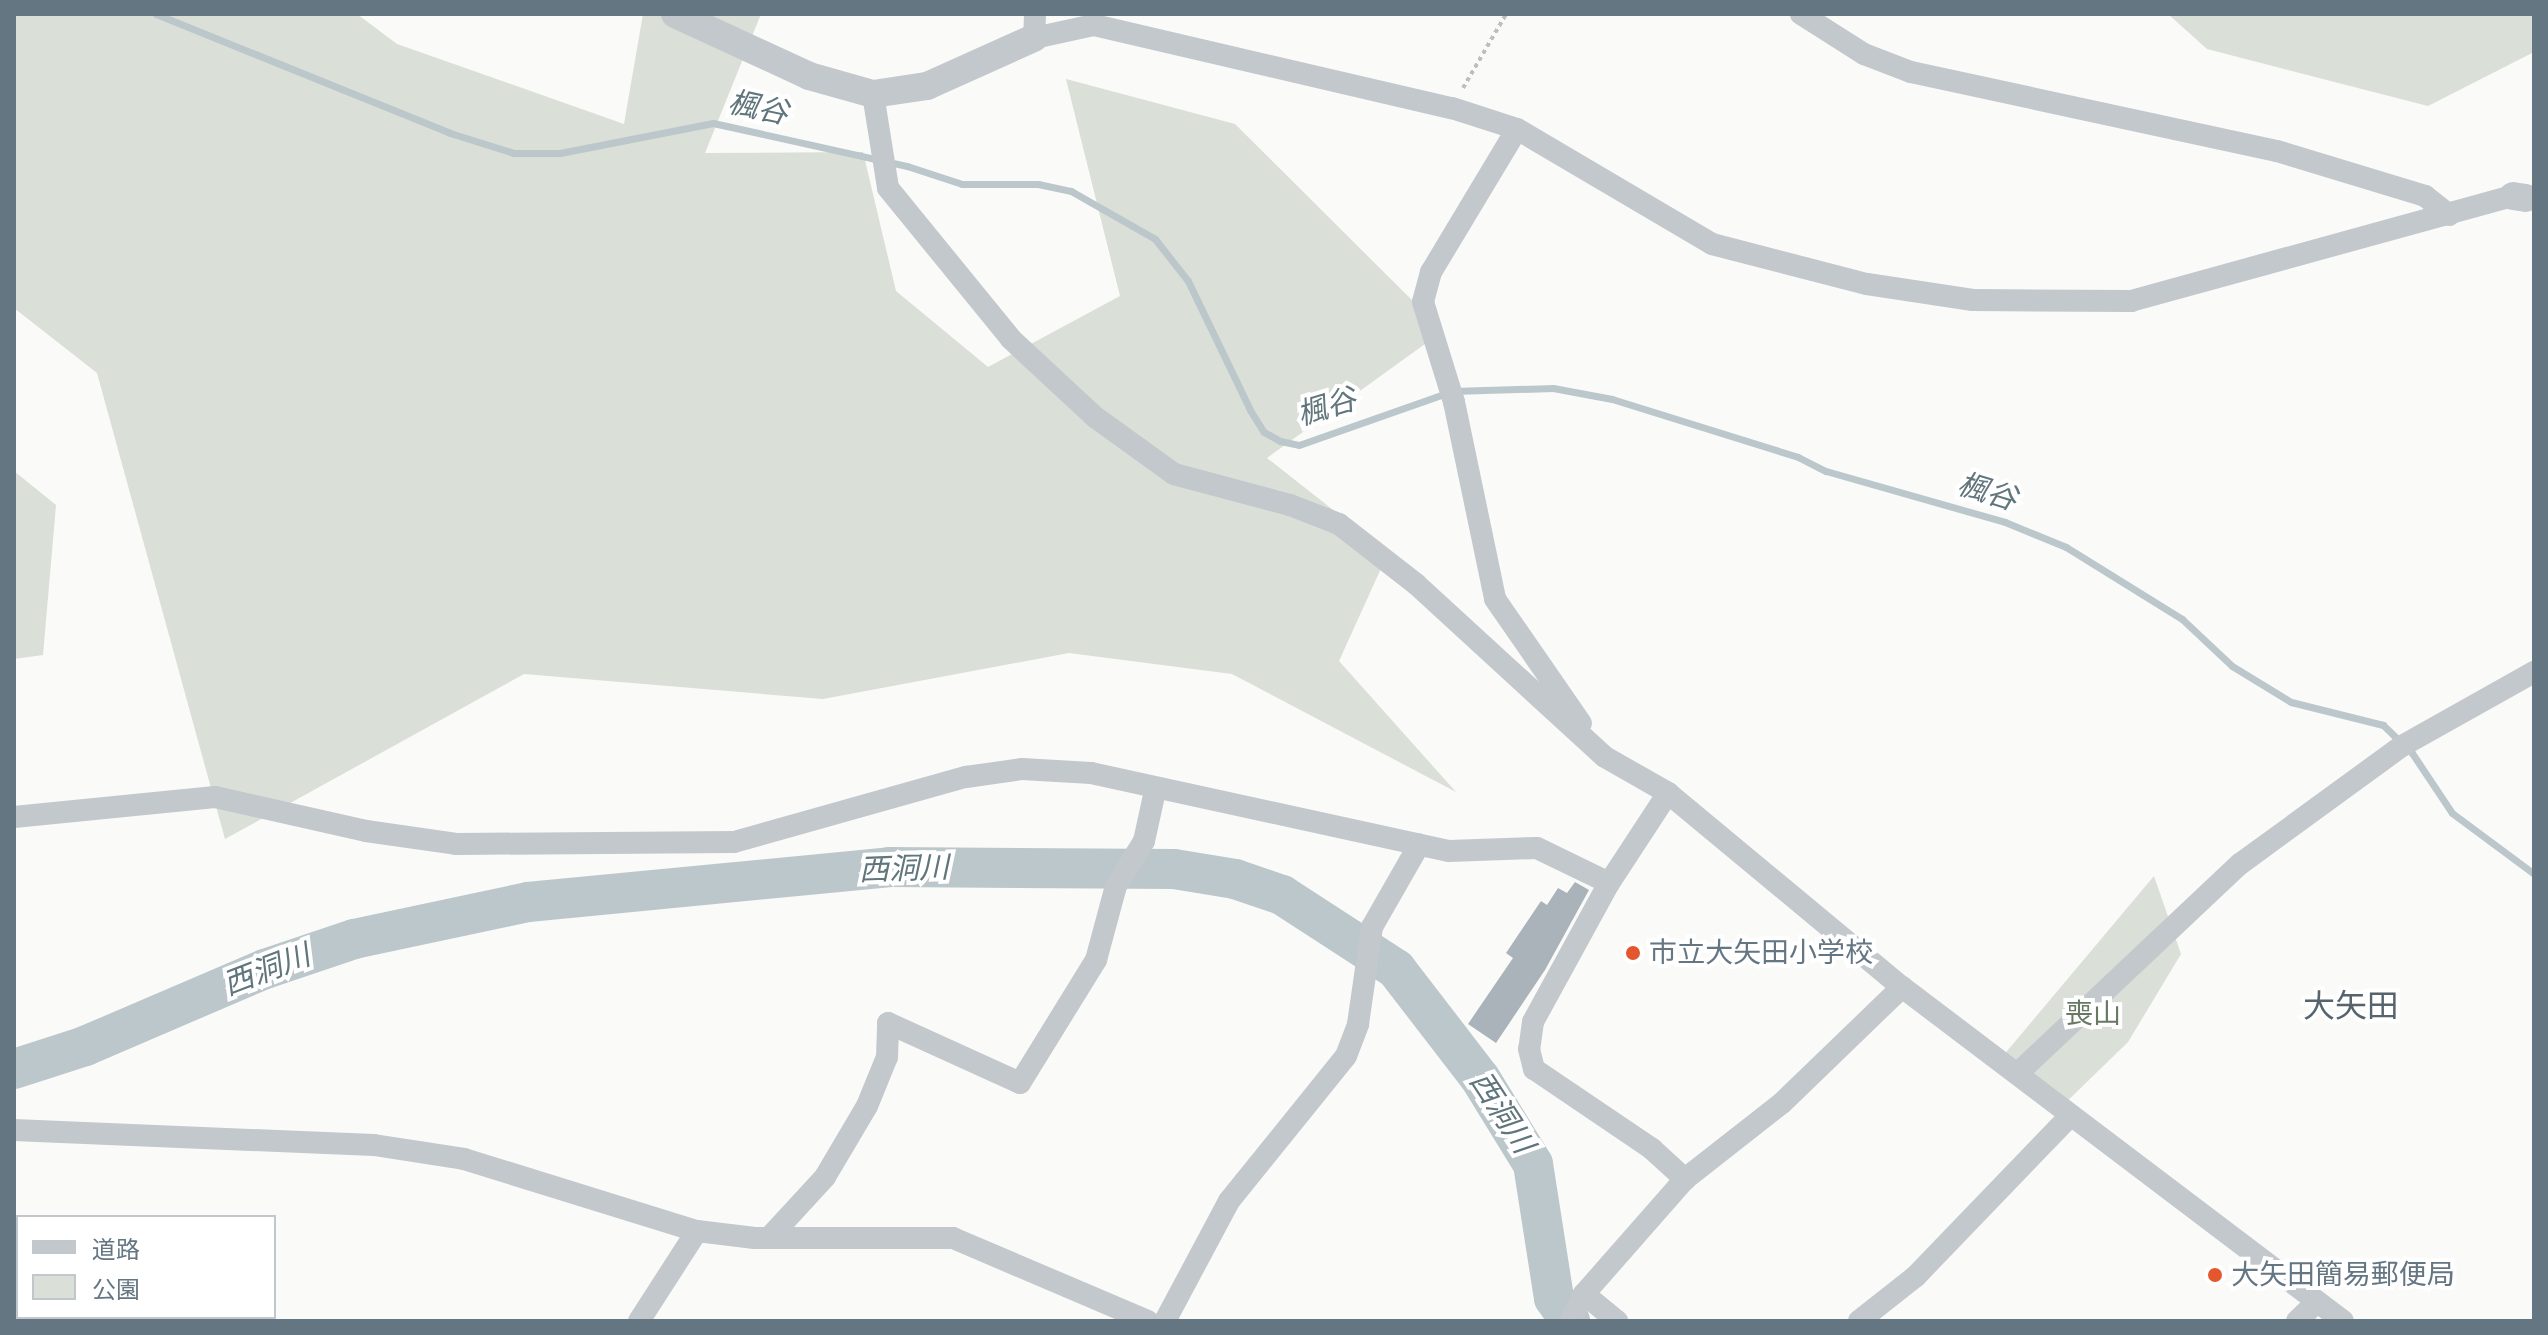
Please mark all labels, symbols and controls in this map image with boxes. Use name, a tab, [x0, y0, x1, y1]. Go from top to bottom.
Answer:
water label: 楓谷	[725, 85, 791, 133]
water label: 楓谷	[1293, 382, 1361, 434]
water label: 楓谷	[1953, 467, 2021, 519]
water label: 西洞川	[858, 850, 950, 890]
place label: 市立大矢田小学校	[1649, 936, 1873, 970]
water label: 西洞川	[219, 938, 315, 1004]
marker: 市立大矢田小学校	[1624, 944, 1642, 962]
district label: 大矢田	[2303, 988, 2399, 1026]
park label: 喪山	[2065, 997, 2121, 1031]
water label: 西洞川	[1461, 1065, 1541, 1161]
legend	[16, 1215, 276, 1319]
text: 道路	[92, 1236, 140, 1265]
place label: 大矢田簡易郵便局	[2231, 1258, 2455, 1292]
marker: 大矢田簡易郵便局	[2206, 1266, 2224, 1284]
text: 公園	[92, 1276, 140, 1305]

